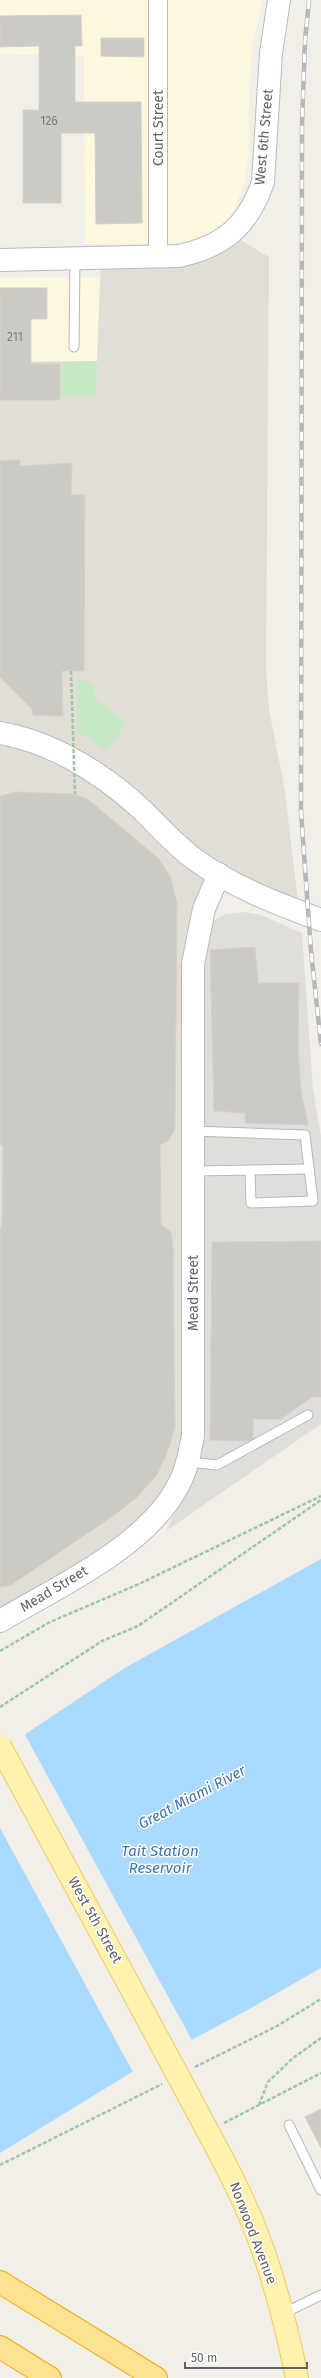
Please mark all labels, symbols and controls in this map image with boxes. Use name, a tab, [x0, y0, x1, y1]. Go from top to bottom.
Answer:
street label: West 6th Street	[251, 87, 277, 186]
street label: Court Street	[150, 89, 167, 166]
house number: 126	[40, 114, 58, 128]
house number: 211	[7, 330, 23, 344]
street label: Mead Street	[185, 1254, 202, 1331]
street label: Mead Street	[17, 1562, 92, 1616]
water label: Great Miami River	[135, 1761, 250, 1833]
water label: Tait Station Reservoir	[121, 1842, 199, 1877]
street label: West 5th Street	[64, 1874, 126, 1967]
street label: Norwood Avenue	[226, 2179, 280, 2287]
scale bar	[185, 2344, 307, 2370]
text: 50 m	[191, 2351, 217, 2365]

